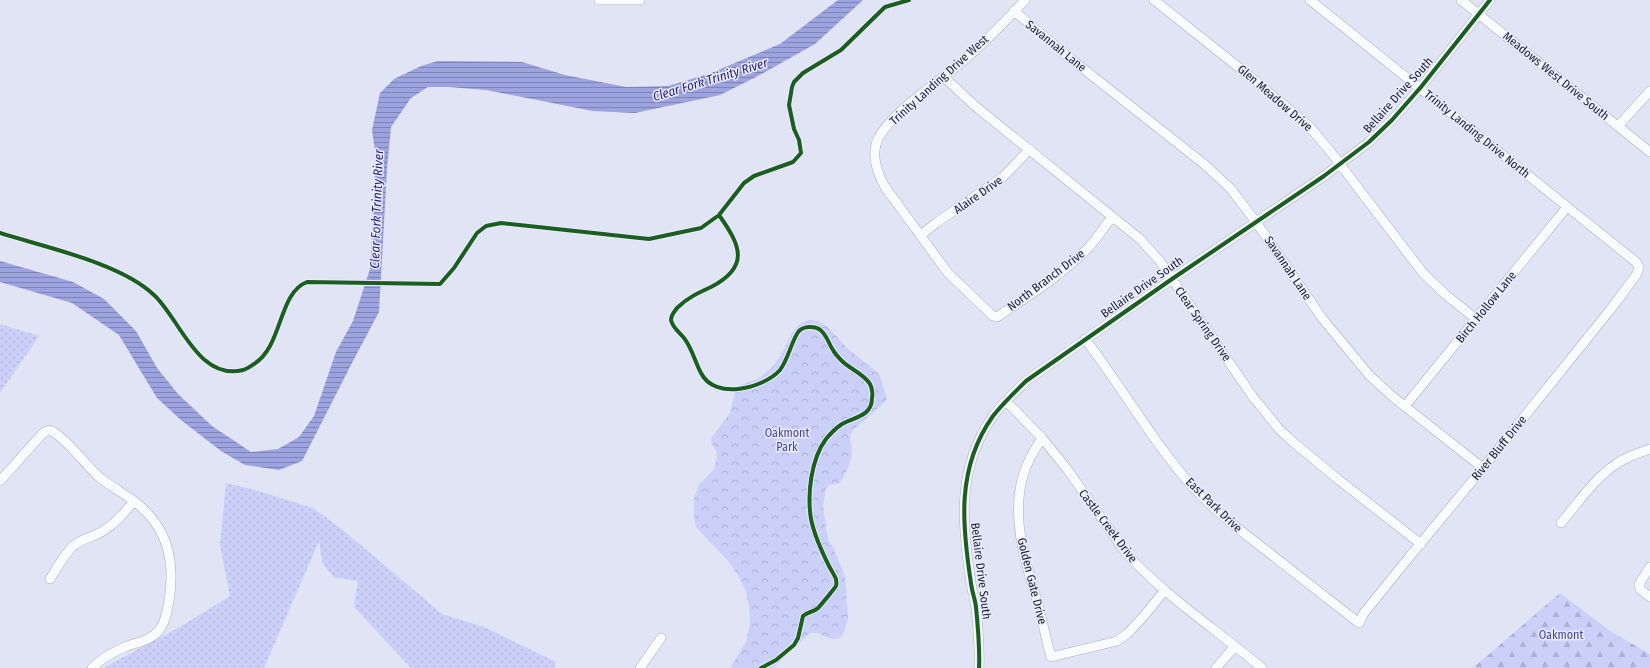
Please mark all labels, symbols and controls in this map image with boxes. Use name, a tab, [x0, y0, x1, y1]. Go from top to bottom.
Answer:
street label: Savannah Lane	[1023, 17, 1089, 75]
street label: Meadows West Drive South	[1500, 29, 1612, 123]
street label: Trinity Landing Drive West	[887, 32, 991, 128]
street label: Bellaire Drive South	[1360, 54, 1436, 136]
water label: Clear Fork Trinity River	[651, 55, 770, 104]
street label: Glen Meadow Drive	[1235, 62, 1315, 134]
street label: Trinity Landing Drive North	[1421, 87, 1533, 181]
water label: Clear Fork Trinity River	[367, 149, 386, 269]
street label: Alaire Drive	[951, 173, 1005, 217]
street label: Savannah Lane	[1262, 234, 1314, 303]
street label: North Branch Drive	[1005, 246, 1087, 314]
street label: Bellaire Drive South	[1098, 253, 1186, 321]
street label: Birch Hollow Lane	[1453, 268, 1519, 346]
street label: Clear Spring Drive	[1172, 284, 1234, 364]
street label: River Bluff Drive	[1469, 413, 1529, 483]
park label: Oakmont Park	[765, 426, 809, 454]
street label: East Park Drive	[1183, 475, 1245, 535]
street label: Castle Creek Drive	[1076, 487, 1140, 565]
street label: Bellaire Drive South	[968, 522, 994, 620]
street label: Golden Gate Drive	[1015, 536, 1050, 626]
park label: Oakmont	[1539, 628, 1583, 642]

